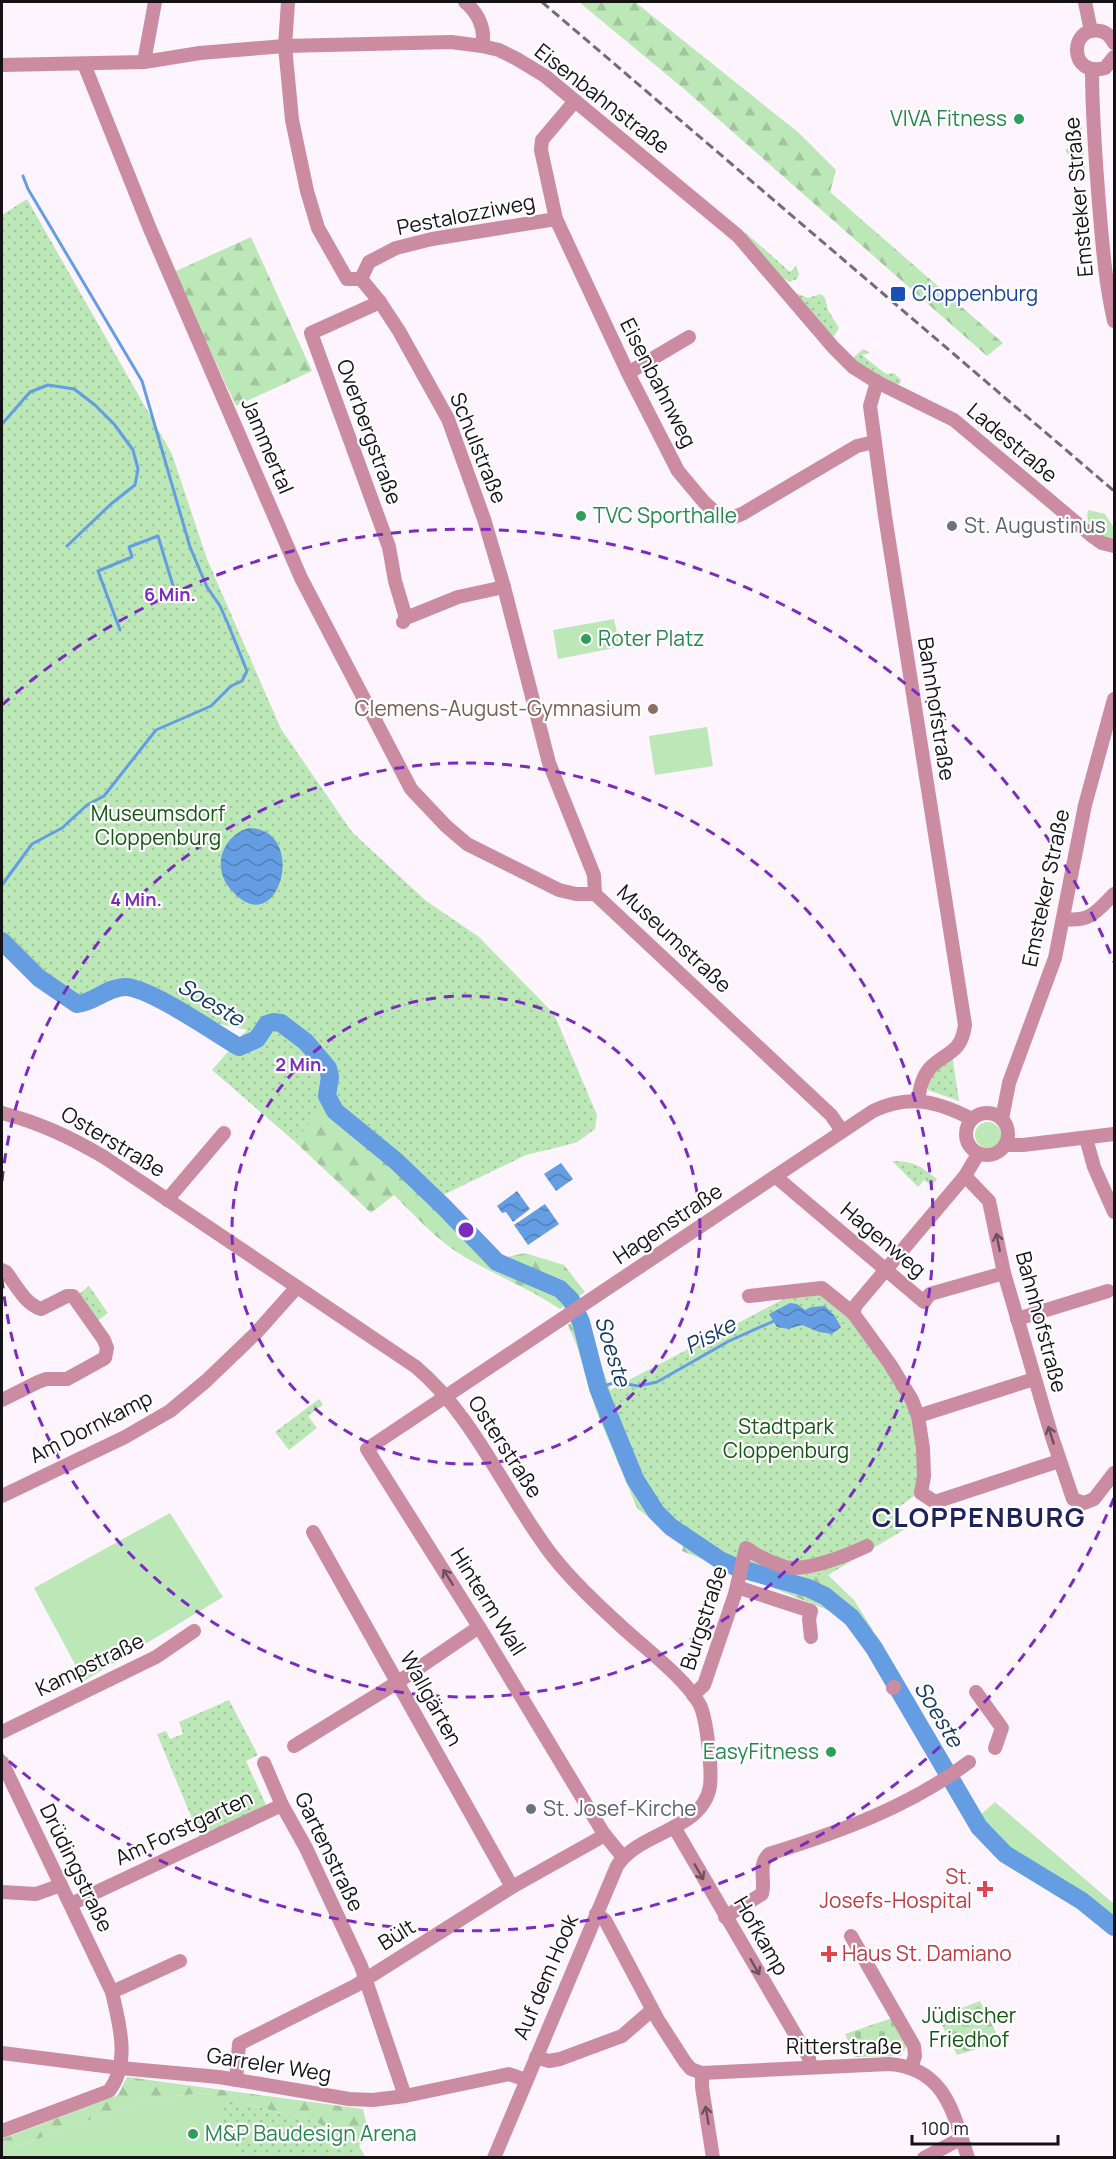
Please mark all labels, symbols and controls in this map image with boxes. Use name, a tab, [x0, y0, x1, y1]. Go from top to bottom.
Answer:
street label: Eisenbahnstraße	[529, 37, 676, 160]
place label: VIVA Fitness	[890, 104, 1007, 132]
marker: VIVA Fitness	[1012, 112, 1026, 126]
street label: Emsteker Straße	[1057, 116, 1099, 278]
street label: Pestalozziweg	[394, 187, 537, 241]
place label: Cloppenburg	[912, 279, 1038, 307]
marker: Cloppenburg	[889, 285, 907, 303]
street label: Eisenbahnweg	[614, 313, 704, 452]
street label: Overbergstraße	[331, 355, 409, 508]
street label: Schulstraße	[444, 388, 514, 507]
street label: Jammertal	[235, 393, 301, 498]
street label: Ladestraße	[961, 396, 1064, 488]
place label: TVC Sporthalle	[593, 501, 737, 529]
marker: TVC Sporthalle	[574, 509, 588, 523]
place label: St. Augustinus	[964, 511, 1106, 539]
marker: St. Augustinus	[945, 519, 959, 533]
text: 6 Min.	[144, 582, 196, 606]
place label: Roter Platz	[598, 624, 704, 652]
marker: Roter Platz	[579, 632, 593, 646]
street label: Bahnhofstraße	[912, 635, 962, 783]
place label: Clemens-August-Gymnasium	[355, 694, 641, 722]
marker: Clemens-August-Gymnasium	[646, 702, 660, 716]
park label: Museumsdorf Cloppenburg	[91, 799, 226, 851]
street label: Emsteker Straße	[1015, 806, 1075, 969]
street label: Museumstraße	[611, 878, 738, 999]
text: 4 Min.	[110, 887, 162, 911]
water label: Soeste	[172, 971, 251, 1034]
text: 2 Min.	[275, 1052, 327, 1076]
street label: Osterstraße	[56, 1099, 171, 1183]
street label: Hagenstraße	[607, 1176, 727, 1270]
street label: Hagenweg	[835, 1195, 932, 1283]
centre of rings	[456, 1220, 476, 1240]
one-way arrow	[992, 1232, 1003, 1252]
street label: Bahnhofstraße	[1010, 1248, 1074, 1395]
water label: Piske	[679, 1309, 742, 1361]
water label: Soeste	[588, 1312, 638, 1391]
street label: Am Dornkamp	[24, 1383, 157, 1469]
street label: Osterstraße	[462, 1390, 549, 1503]
park label: Stadtpark Cloppenburg	[723, 1412, 849, 1464]
one-way arrow	[1045, 1426, 1056, 1445]
district label: CLOPPENBURG	[872, 1498, 1086, 1535]
street label: Hinterm Wall	[445, 1542, 533, 1661]
street label: Burgstraße	[673, 1562, 733, 1673]
one-way arrow	[442, 1569, 455, 1586]
street label: Kampstraße	[31, 1626, 148, 1702]
street label: Wallgärten	[394, 1646, 469, 1751]
water label: Soeste	[908, 1675, 971, 1754]
place label: EasyFitness	[703, 1737, 819, 1765]
marker: EasyFitness	[824, 1745, 838, 1759]
street label: Am Forstgarten	[110, 1783, 257, 1871]
street label: Gartenstraße	[289, 1787, 371, 1916]
place label: St. Josef-Kirche	[543, 1794, 697, 1822]
street label: Drüdingstraße	[34, 1799, 120, 1936]
marker: St. Josef-Kirche	[524, 1802, 538, 1816]
place label: St. Josefs-Hospital	[819, 1862, 972, 1914]
one-way arrow	[693, 1863, 705, 1880]
marker: St. Josefs-Hospital	[976, 1880, 994, 1898]
street label: Hofkamp	[728, 1891, 796, 1980]
street label: Auf dem Hook	[506, 1909, 584, 2044]
street label: Bült	[373, 1912, 420, 1956]
place label: Haus St. Damiano	[842, 1939, 1012, 1967]
marker: Haus St. Damiano	[820, 1945, 838, 1963]
one-way arrow	[749, 1958, 761, 1975]
park label: Jüdischer Friedhof	[922, 2001, 1017, 2053]
street label: Ritterstraße	[786, 2032, 902, 2060]
street label: Garreler Weg	[205, 2040, 333, 2088]
one-way arrow	[701, 2106, 712, 2126]
scale bar	[912, 2108, 1058, 2146]
text: 100 m	[921, 2116, 969, 2140]
place label: M&P Baudesign Arena	[205, 2119, 417, 2147]
marker: M&P Baudesign Arena	[186, 2127, 200, 2141]

